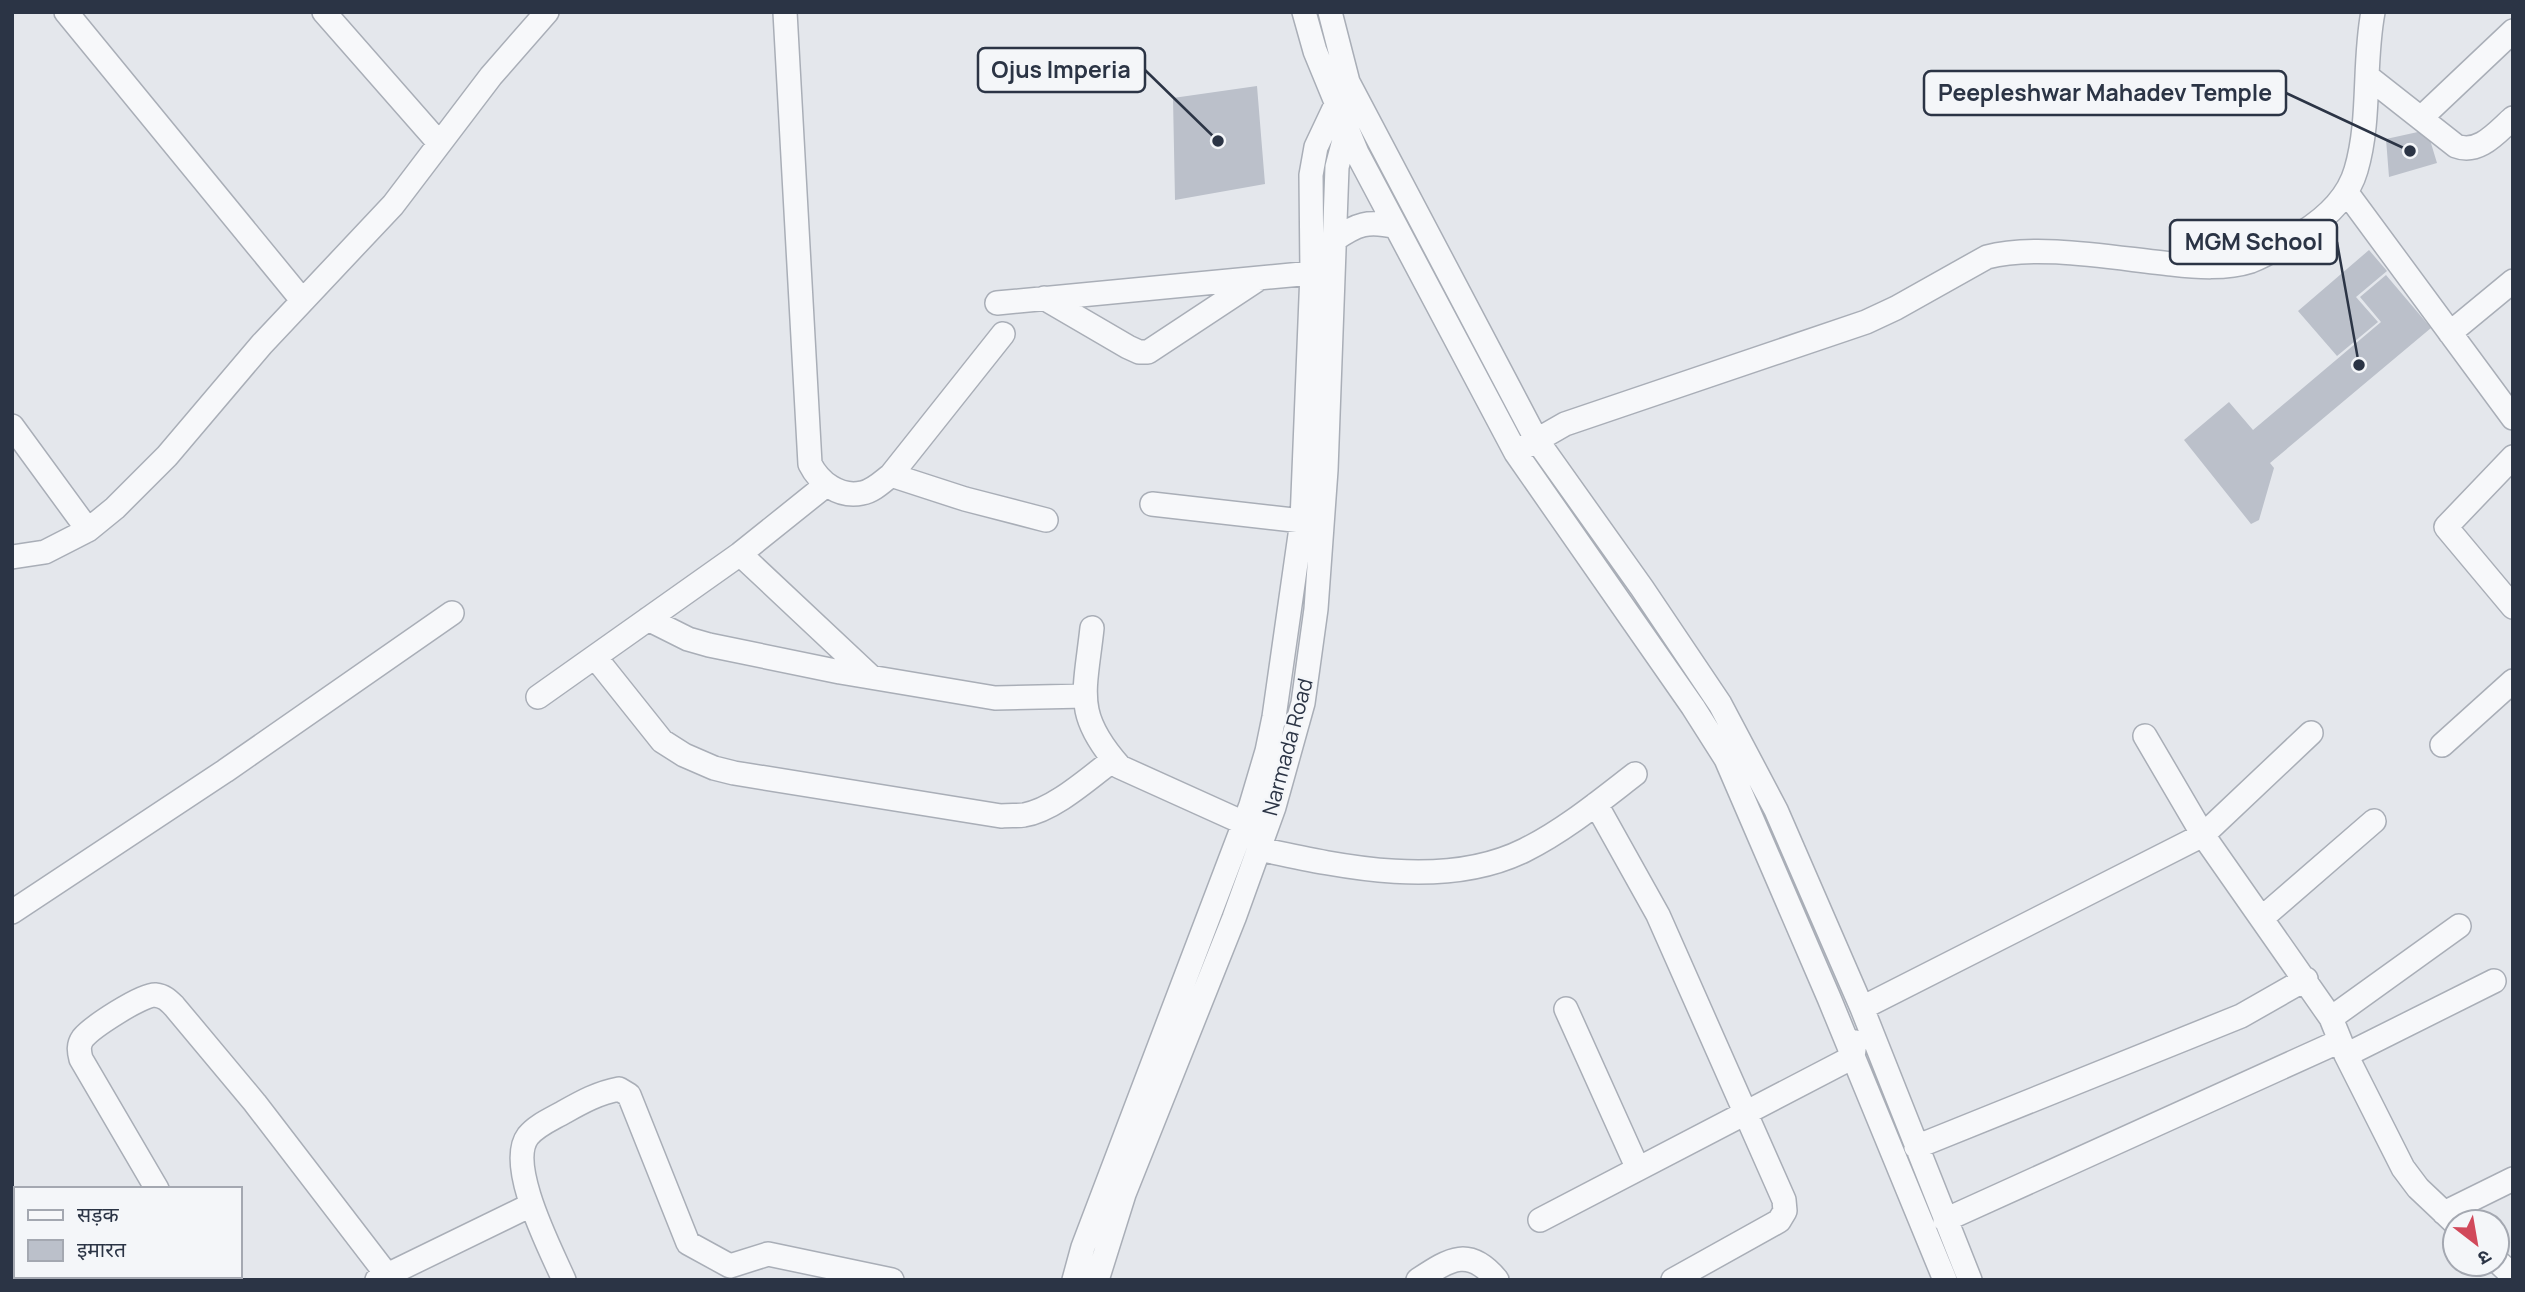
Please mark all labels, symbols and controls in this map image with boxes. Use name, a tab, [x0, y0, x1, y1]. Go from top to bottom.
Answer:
callout: Ojus Imperia	[978, 48, 1145, 92]
text: Ojus Imperia	[991, 53, 1131, 85]
callout: Peepleshwar Mahadev Temple	[1924, 71, 2286, 115]
text: Peepleshwar Mahadev Temple	[1938, 76, 2272, 108]
callout: MGM School	[2170, 220, 2337, 264]
text: MGM School	[2185, 225, 2323, 257]
street label: Narmada Road	[1255, 675, 1319, 819]
legend	[14, 1187, 242, 1278]
text: सड़क	[77, 1200, 119, 1228]
north arrow	[2441, 1208, 2511, 1278]
text: इमारत	[77, 1235, 127, 1263]
text: उ	[2473, 1244, 2496, 1272]

